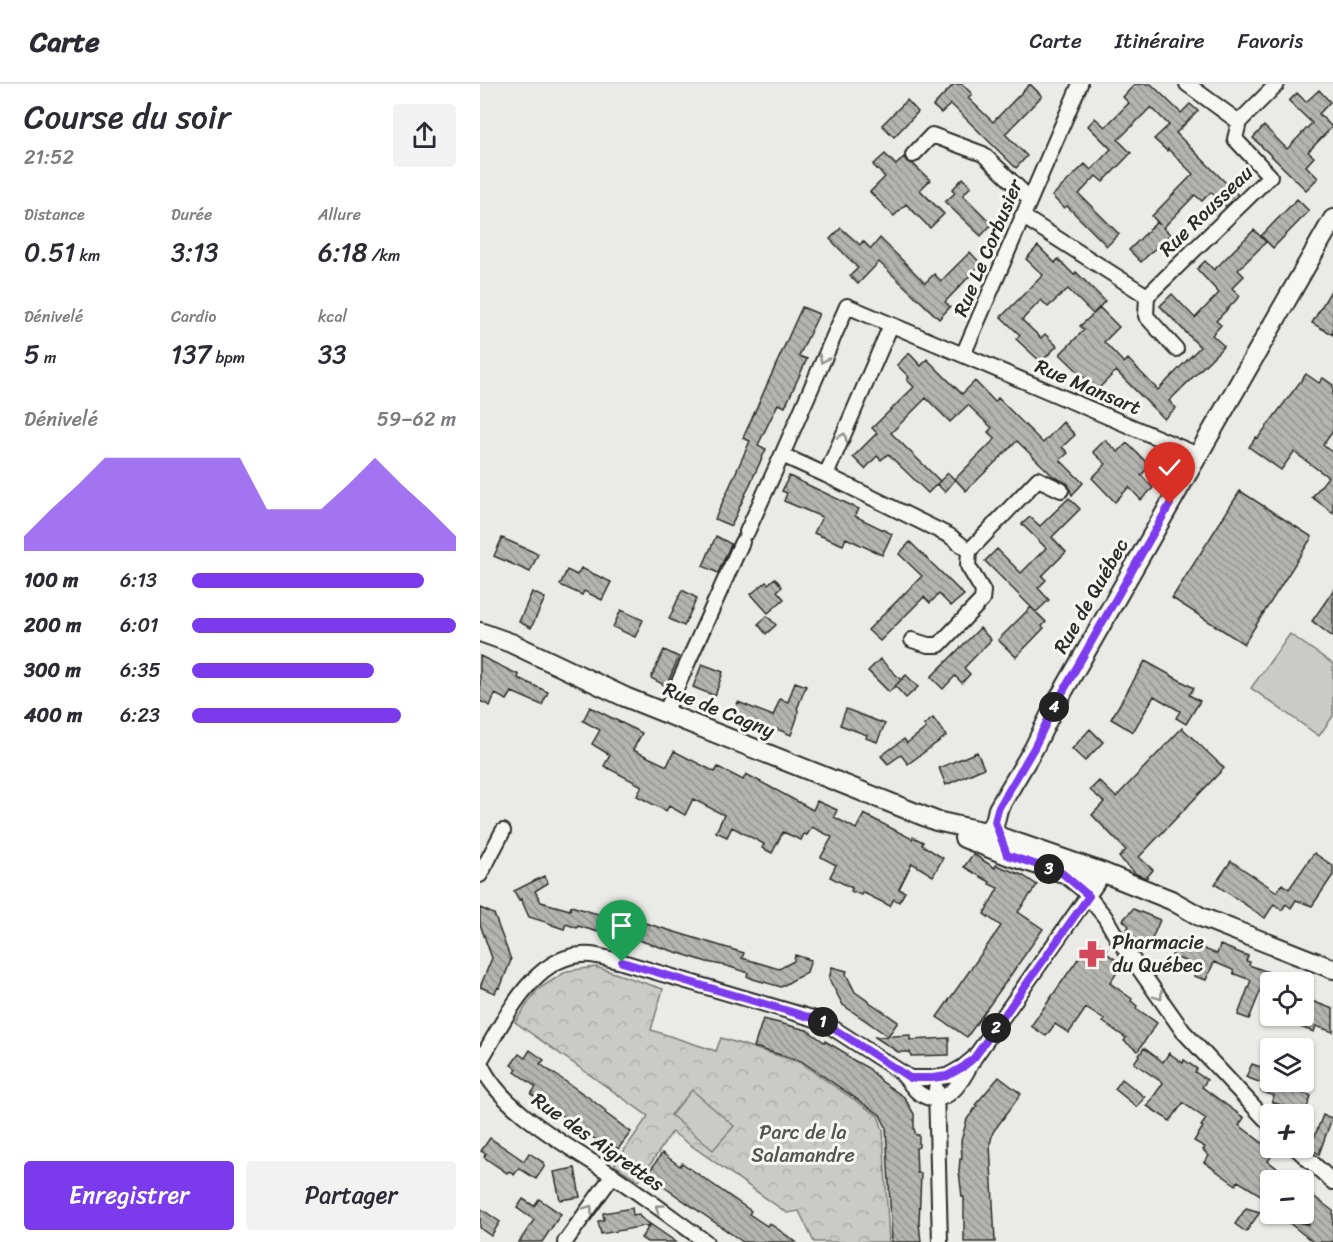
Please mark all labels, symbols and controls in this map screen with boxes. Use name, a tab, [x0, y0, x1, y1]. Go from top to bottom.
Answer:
text: Carte	[30, 17, 100, 66]
text: Carte	[1030, 22, 1082, 60]
text: Itinéraire	[1115, 22, 1205, 60]
text: Favoris	[1238, 22, 1303, 60]
text: Course du soir	[24, 88, 230, 146]
button: share	[393, 104, 456, 167]
text: 21:52	[24, 140, 74, 175]
street label: Rue Rousseau	[1150, 156, 1262, 265]
street label: Rue Le Corbusier	[943, 172, 1033, 322]
text: Distance	[24, 200, 85, 229]
text: Durée	[171, 200, 212, 229]
text: Allure	[318, 200, 361, 229]
text: 0.51	[24, 229, 75, 275]
text: 3:13	[171, 229, 219, 275]
text: 6:18	[318, 229, 367, 275]
text: km	[75, 241, 100, 270]
text: /km	[367, 241, 400, 270]
text: Dénivelé	[24, 302, 83, 331]
text: Cardio	[171, 302, 216, 331]
text: kcal	[318, 302, 347, 331]
text: 5	[24, 331, 40, 377]
text: 137	[171, 331, 211, 377]
text: 33	[318, 331, 347, 377]
text: m	[40, 343, 56, 372]
text: bpm	[211, 343, 245, 372]
street label: Rue Mansart	[1029, 349, 1147, 425]
one-way arrow	[819, 353, 831, 364]
text: Dénivelé	[24, 402, 98, 437]
text: 59–62 m	[377, 402, 456, 437]
one-way arrow	[835, 432, 847, 443]
pin	[1144, 442, 1195, 504]
icon: check	[1153, 451, 1186, 484]
street label: Rue de Québec	[1044, 532, 1138, 660]
text: 100 m	[24, 563, 78, 598]
text: 6:13	[120, 563, 157, 598]
text: 200 m	[24, 608, 81, 643]
text: 6:01	[120, 608, 159, 643]
text: 300 m	[24, 653, 81, 688]
text: 6:35	[120, 653, 161, 688]
street label: Rue de Cagny	[658, 672, 781, 748]
pin: 4	[1039, 692, 1069, 722]
text: 4	[1049, 692, 1059, 721]
text: 400 m	[24, 698, 82, 733]
text: 6:23	[120, 698, 160, 733]
pin: 3	[1034, 854, 1064, 884]
text: 3	[1045, 854, 1053, 883]
pin	[596, 900, 647, 962]
icon: arrive	[605, 909, 638, 942]
place label: Pharmacie du Québec	[1112, 925, 1204, 983]
pharmacy icon: Pharmacie du Québec	[1077, 939, 1107, 969]
map controls	[1260, 972, 1314, 1224]
button: locate	[1260, 972, 1314, 1026]
one-way arrow	[1152, 989, 1163, 1000]
pin: 1	[808, 1007, 838, 1037]
text: 1	[820, 1007, 826, 1036]
pin: 2	[981, 1013, 1011, 1043]
text: 2	[991, 1013, 1001, 1042]
button: layers	[1260, 1038, 1314, 1092]
street label: Rue des Aigrettes	[524, 1083, 672, 1201]
button: +	[1260, 1104, 1314, 1158]
park label: Parc de la Salamandre	[751, 1115, 855, 1173]
button: Enregistrer	[24, 1161, 234, 1230]
button: Partager	[246, 1161, 456, 1230]
button: −	[1260, 1170, 1314, 1224]
one-way arrow	[582, 1204, 593, 1215]
one-way arrow	[654, 1204, 665, 1215]

